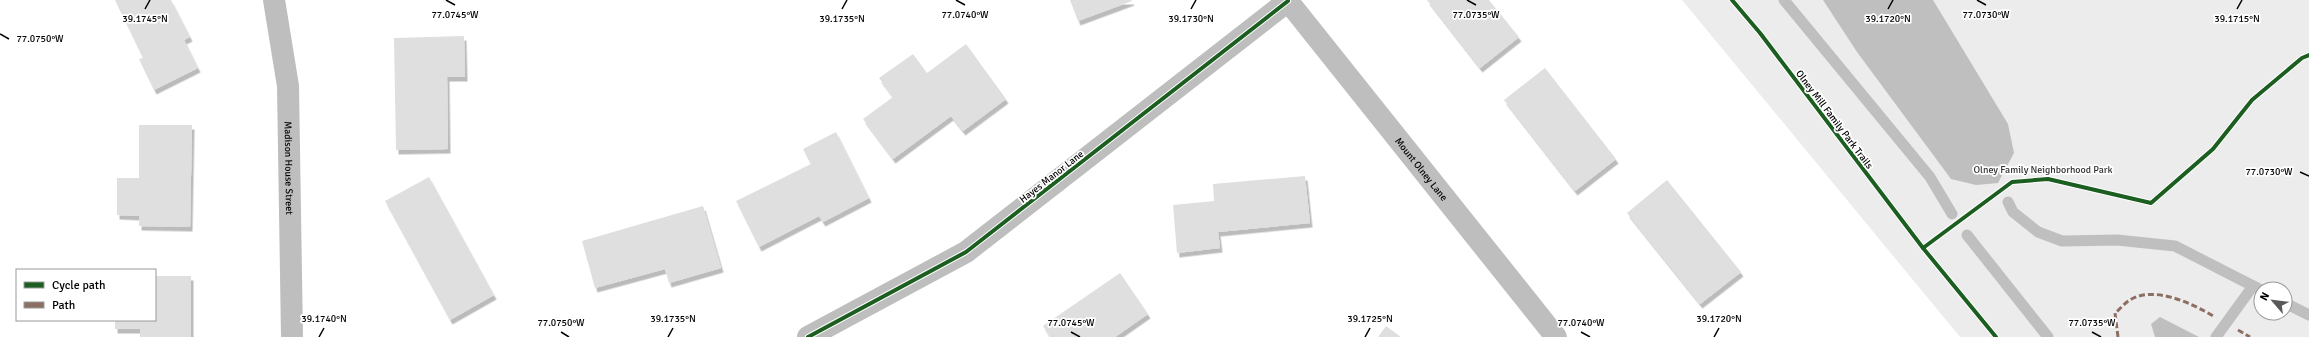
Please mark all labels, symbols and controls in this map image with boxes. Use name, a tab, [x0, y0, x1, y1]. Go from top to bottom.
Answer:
text: 77.0745°W	[431, 9, 479, 21]
text: 77.0740°W	[941, 9, 989, 21]
text: 77.0735°W	[1452, 9, 1500, 21]
text: 77.0730°W	[1962, 9, 2010, 21]
text: 39.1745°N	[122, 13, 168, 25]
text: 39.1735°N	[819, 13, 865, 25]
text: 39.1730°N	[1168, 13, 1214, 25]
text: 39.1720°N	[1865, 13, 1911, 25]
text: 39.1715°N	[2214, 13, 2260, 25]
text: 77.0750°W	[16, 33, 64, 45]
street label: Olney Mill Family Park Trails	[1793, 68, 1876, 172]
street label: Madison House Street	[282, 121, 295, 215]
street label: Mount Olney Lane	[1392, 135, 1450, 203]
street label: Hayes Manor Lane	[1017, 148, 1086, 206]
park label: Olney Family Neighborhood Park	[1973, 164, 2113, 176]
text: 77.0730°W	[2245, 166, 2293, 178]
legend	[16, 269, 156, 321]
text: Cycle path	[52, 278, 105, 293]
north arrow	[2253, 281, 2293, 321]
text: N	[2257, 290, 2272, 303]
text: Path	[52, 298, 75, 313]
text: 39.1740°N	[301, 313, 347, 325]
text: 39.1735°N	[650, 313, 696, 325]
text: 39.1725°N	[1347, 313, 1393, 325]
text: 39.1720°N	[1696, 313, 1742, 325]
text: 77.0750°W	[537, 317, 585, 329]
text: 77.0745°W	[1047, 317, 1095, 329]
text: 77.0740°W	[1557, 317, 1605, 329]
text: 77.0735°W	[2068, 317, 2116, 329]

